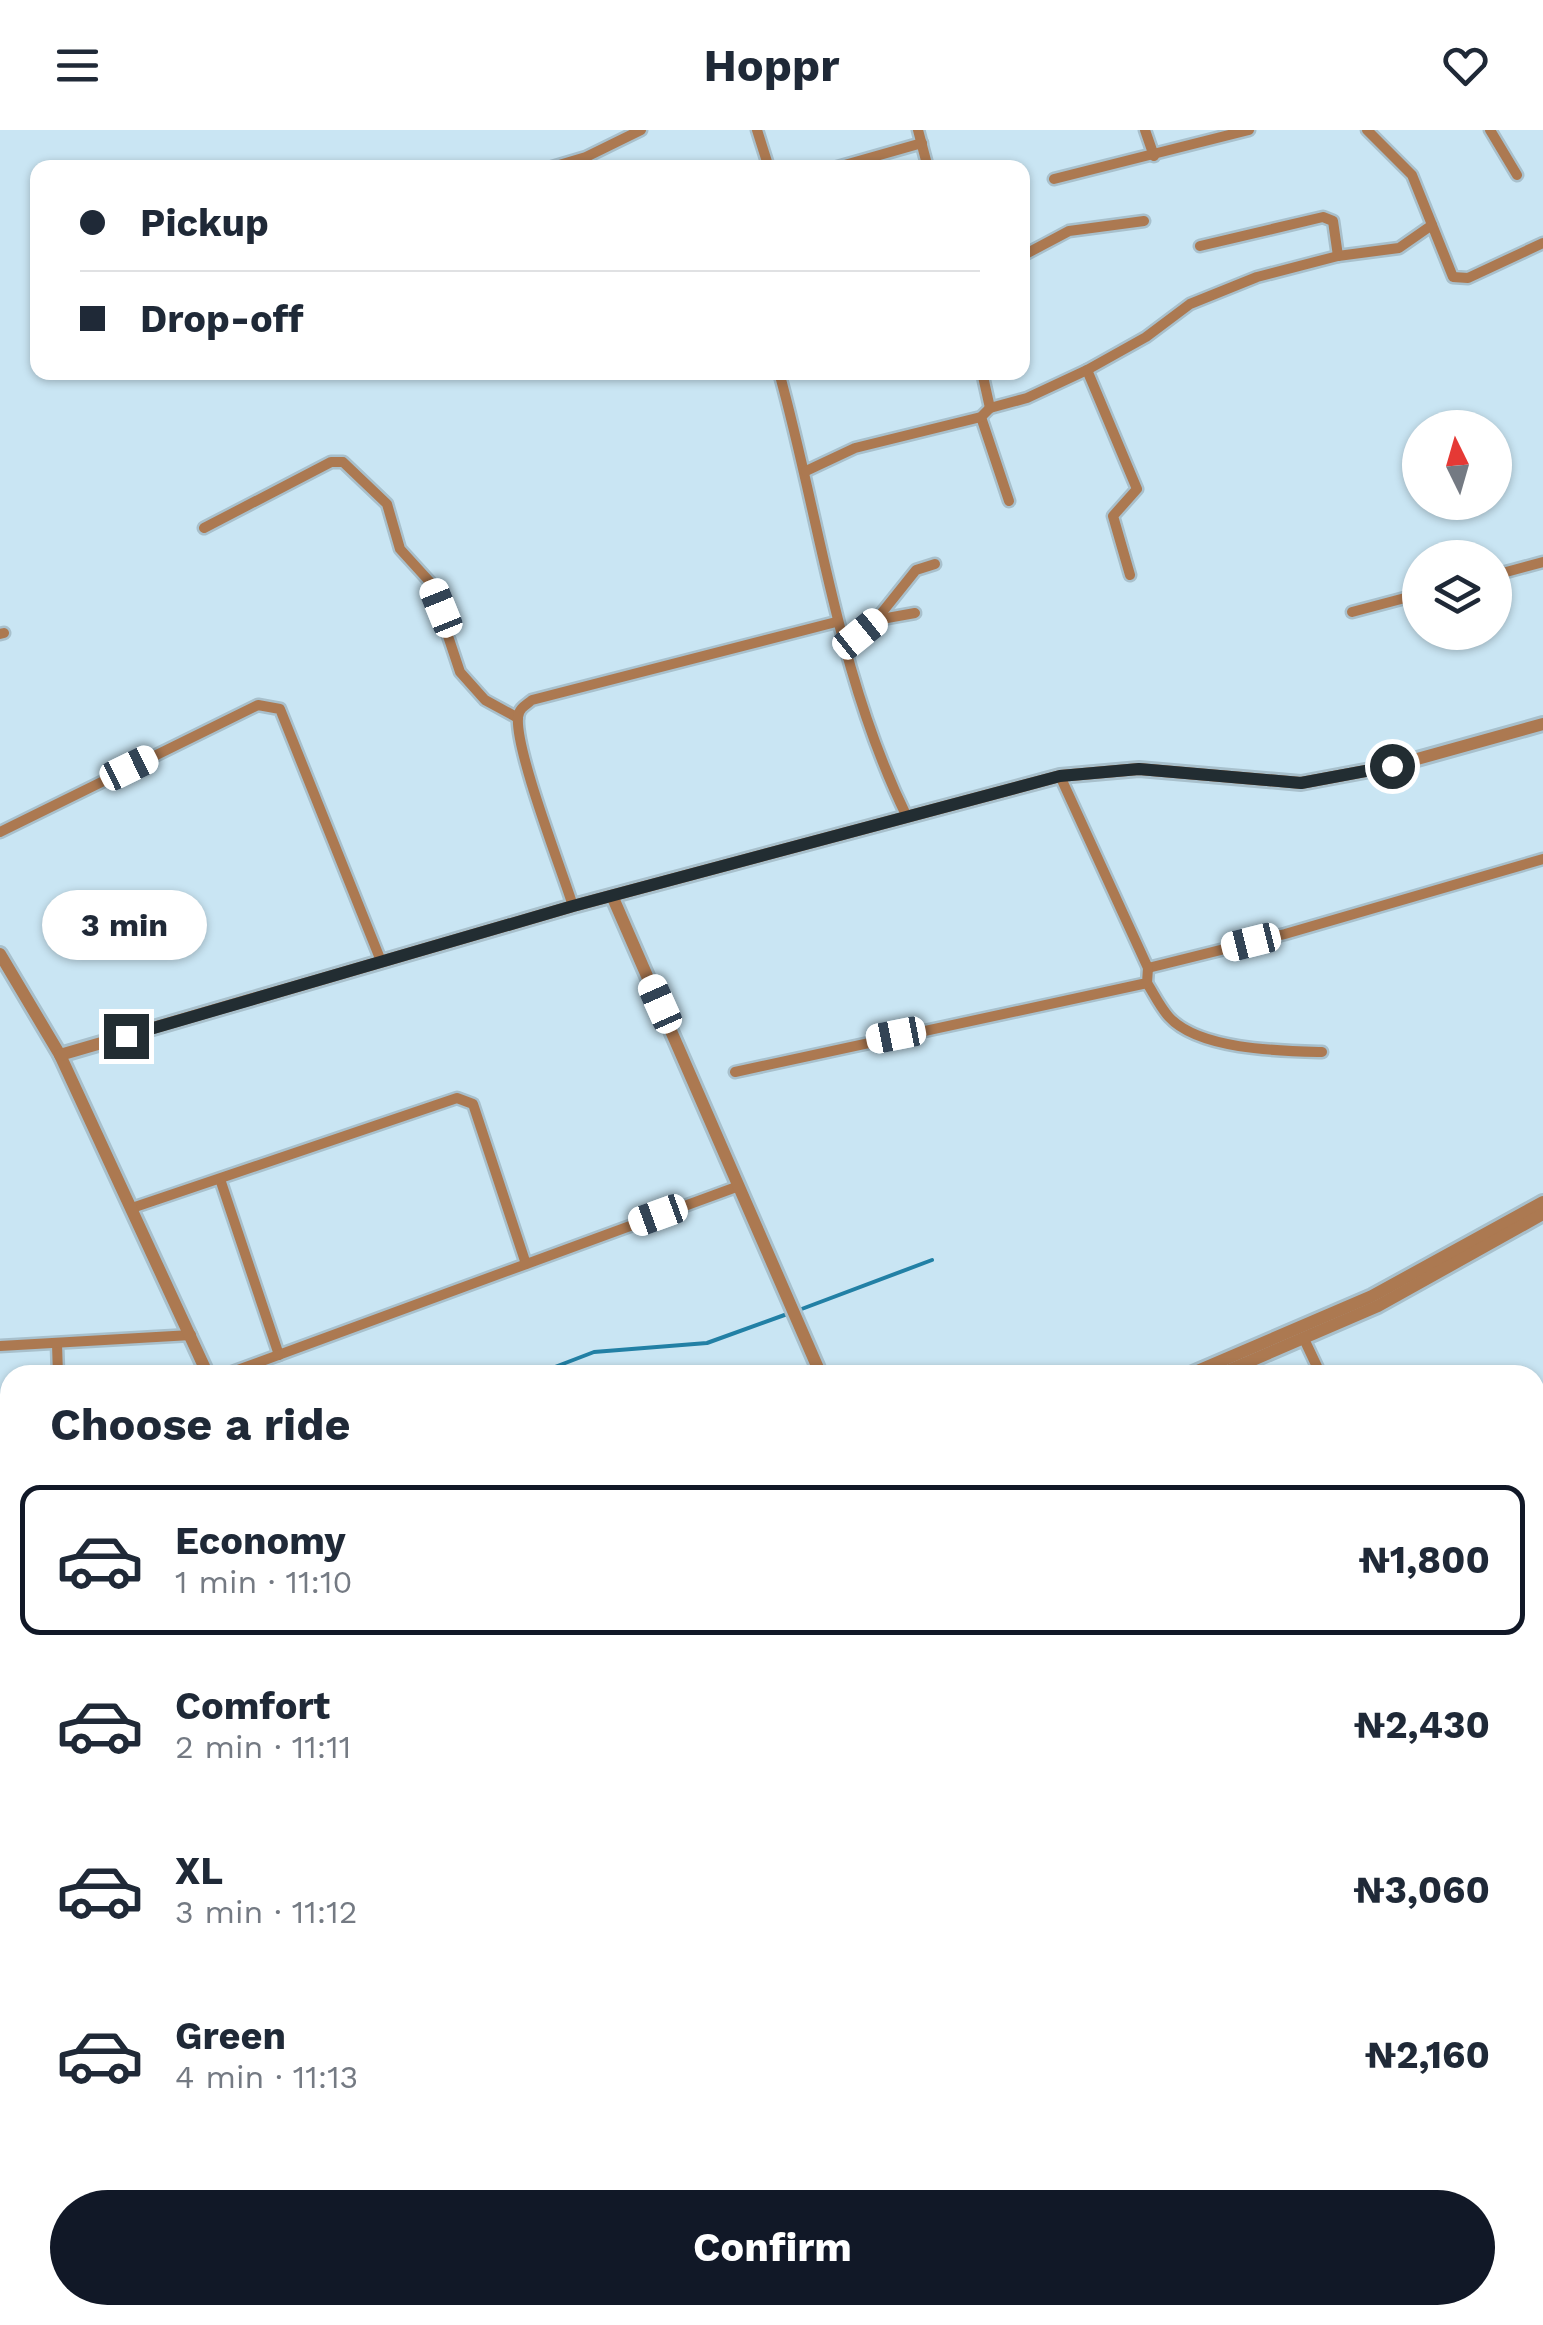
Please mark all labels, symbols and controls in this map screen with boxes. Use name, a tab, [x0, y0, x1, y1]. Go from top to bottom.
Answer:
icon: menu	[50, 38, 105, 93]
icon: heart	[1438, 38, 1493, 93]
text: Hoppr	[704, 39, 839, 92]
text: Pickup	[140, 201, 269, 245]
text: Drop-off	[140, 297, 304, 341]
north arrow	[1402, 410, 1512, 520]
map controls	[1402, 410, 1512, 650]
button: layers	[1402, 540, 1512, 650]
car	[416, 575, 466, 641]
car	[827, 603, 893, 665]
car	[95, 741, 163, 795]
route start	[1370, 744, 1415, 789]
callout: 3 min	[44, 891, 208, 961]
text: 3 min	[81, 906, 168, 944]
car	[1218, 920, 1284, 964]
car	[634, 970, 686, 1038]
route end	[104, 1014, 149, 1059]
car	[864, 1015, 928, 1055]
car	[625, 1191, 691, 1239]
text: Choose a ride	[50, 1398, 350, 1451]
icon: car	[55, 1515, 145, 1605]
text: Economy	[175, 1519, 346, 1563]
text: ₦1,800	[1359, 1538, 1490, 1582]
text: 1 min · 11:10	[175, 1563, 352, 1601]
icon: car	[55, 1680, 145, 1770]
text: Comfort	[175, 1684, 330, 1728]
text: ₦2,430	[1354, 1703, 1490, 1747]
text: 2 min · 11:11	[175, 1728, 351, 1766]
icon: car	[55, 1845, 145, 1935]
text: XL	[175, 1849, 223, 1893]
text: ₦3,060	[1353, 1868, 1490, 1912]
text: 3 min · 11:12	[175, 1893, 357, 1931]
icon: car	[55, 2010, 145, 2100]
text: Green	[175, 2014, 286, 2058]
text: ₦2,160	[1365, 2033, 1490, 2077]
text: 4 min · 11:13	[175, 2058, 358, 2096]
button: Confirm	[50, 2190, 1495, 2305]

